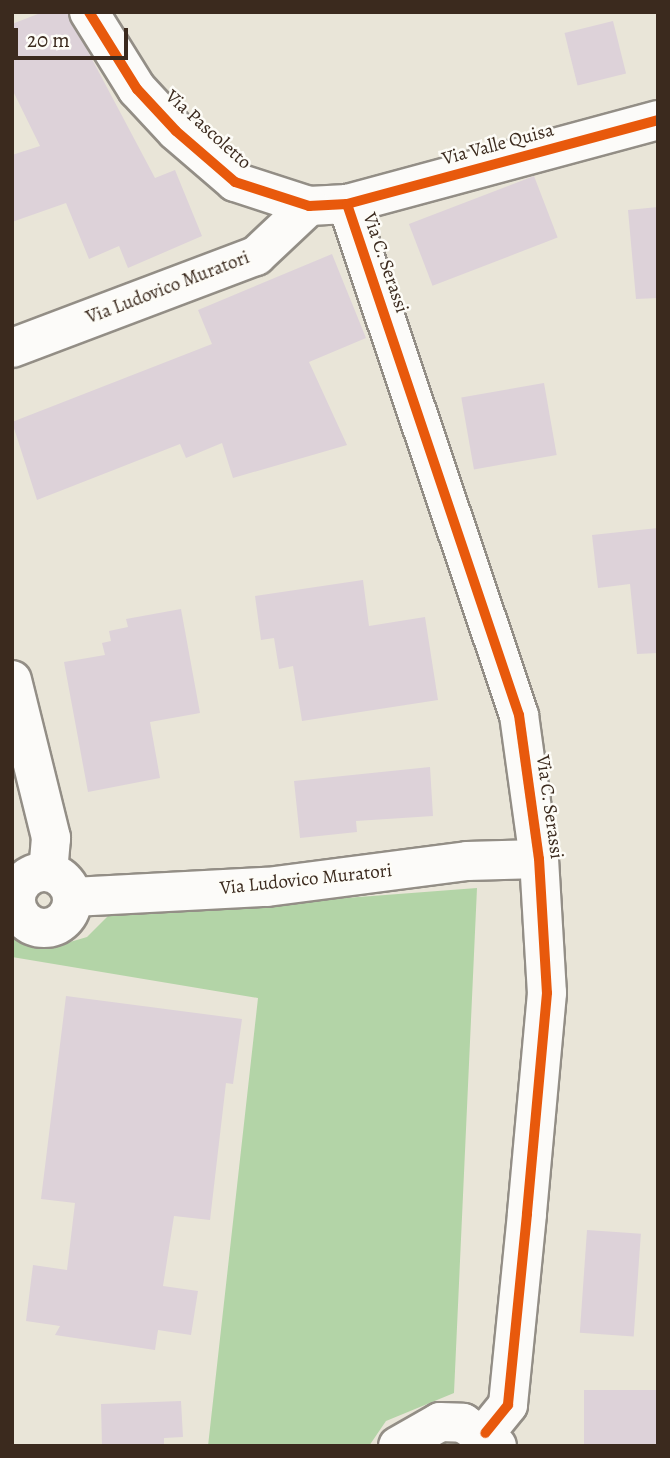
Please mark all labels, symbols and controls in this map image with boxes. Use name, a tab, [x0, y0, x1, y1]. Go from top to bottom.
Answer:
scale bar	[18, 14, 131, 58]
text: 20 m	[27, 26, 70, 54]
street label: Via Pascoletto	[160, 85, 256, 175]
street label: Via Valle Quisa	[440, 119, 556, 171]
street label: Via C. Serassi	[357, 210, 413, 316]
street label: Via Ludovico Muratori	[83, 246, 253, 330]
street label: Via C. Serassi	[530, 753, 568, 861]
street label: Via Ludovico Muratori	[219, 860, 393, 900]

